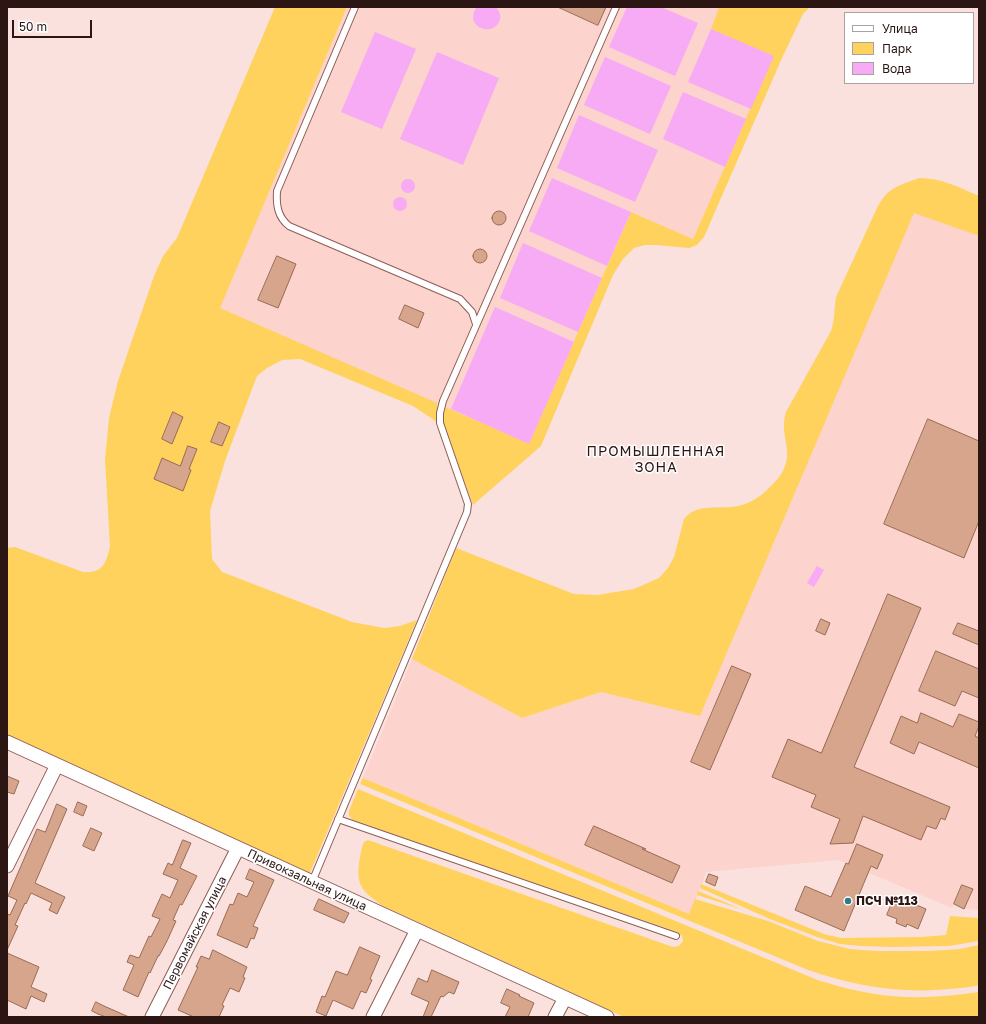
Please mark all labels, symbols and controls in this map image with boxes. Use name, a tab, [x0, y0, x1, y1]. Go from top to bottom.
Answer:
scale bar	[14, 12, 94, 38]
legend	[844, 12, 974, 84]
text: 50 m	[19, 19, 47, 34]
text: Улица	[882, 21, 918, 36]
text: Парк	[882, 41, 912, 56]
text: Вода	[882, 61, 911, 76]
district label: ПРОМЫШЛЕННАЯ ЗОНА	[587, 444, 725, 476]
street label: Привокзальная улица	[245, 846, 369, 914]
street label: Первомайская улица	[160, 874, 230, 992]
place label: ПСЧ №113	[856, 894, 918, 908]
marker: ПСЧ №113	[843, 896, 853, 906]

